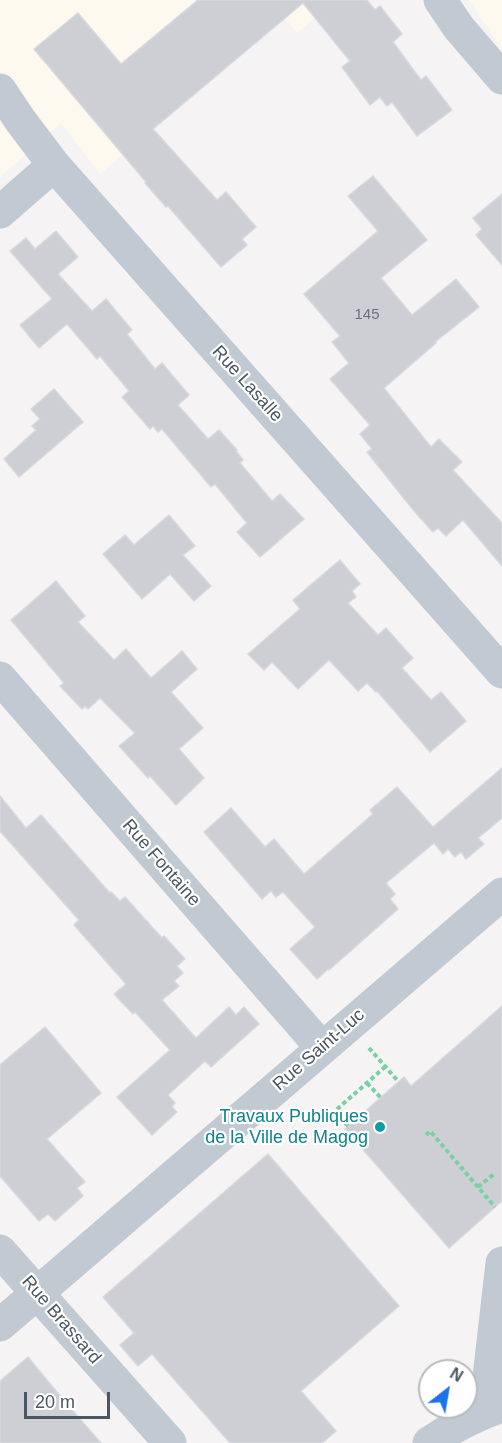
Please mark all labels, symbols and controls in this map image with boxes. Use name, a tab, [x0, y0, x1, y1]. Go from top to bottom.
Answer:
house number: 145	[354, 306, 380, 324]
street label: Rue Lasalle	[207, 341, 287, 427]
street label: Rue Fontaine	[117, 815, 205, 911]
street label: Rue Saint-Luc	[269, 1004, 369, 1096]
place label: Travaux Publiques de la Ville de Magog	[205, 1106, 368, 1148]
marker: Travaux Publiques de la Ville de Magog	[373, 1120, 387, 1134]
street label: Rue Brassard	[17, 1271, 105, 1369]
north arrow	[418, 1359, 478, 1419]
text: N	[447, 1365, 466, 1385]
scale bar	[27, 1380, 112, 1418]
text: 20 m	[35, 1392, 75, 1412]

